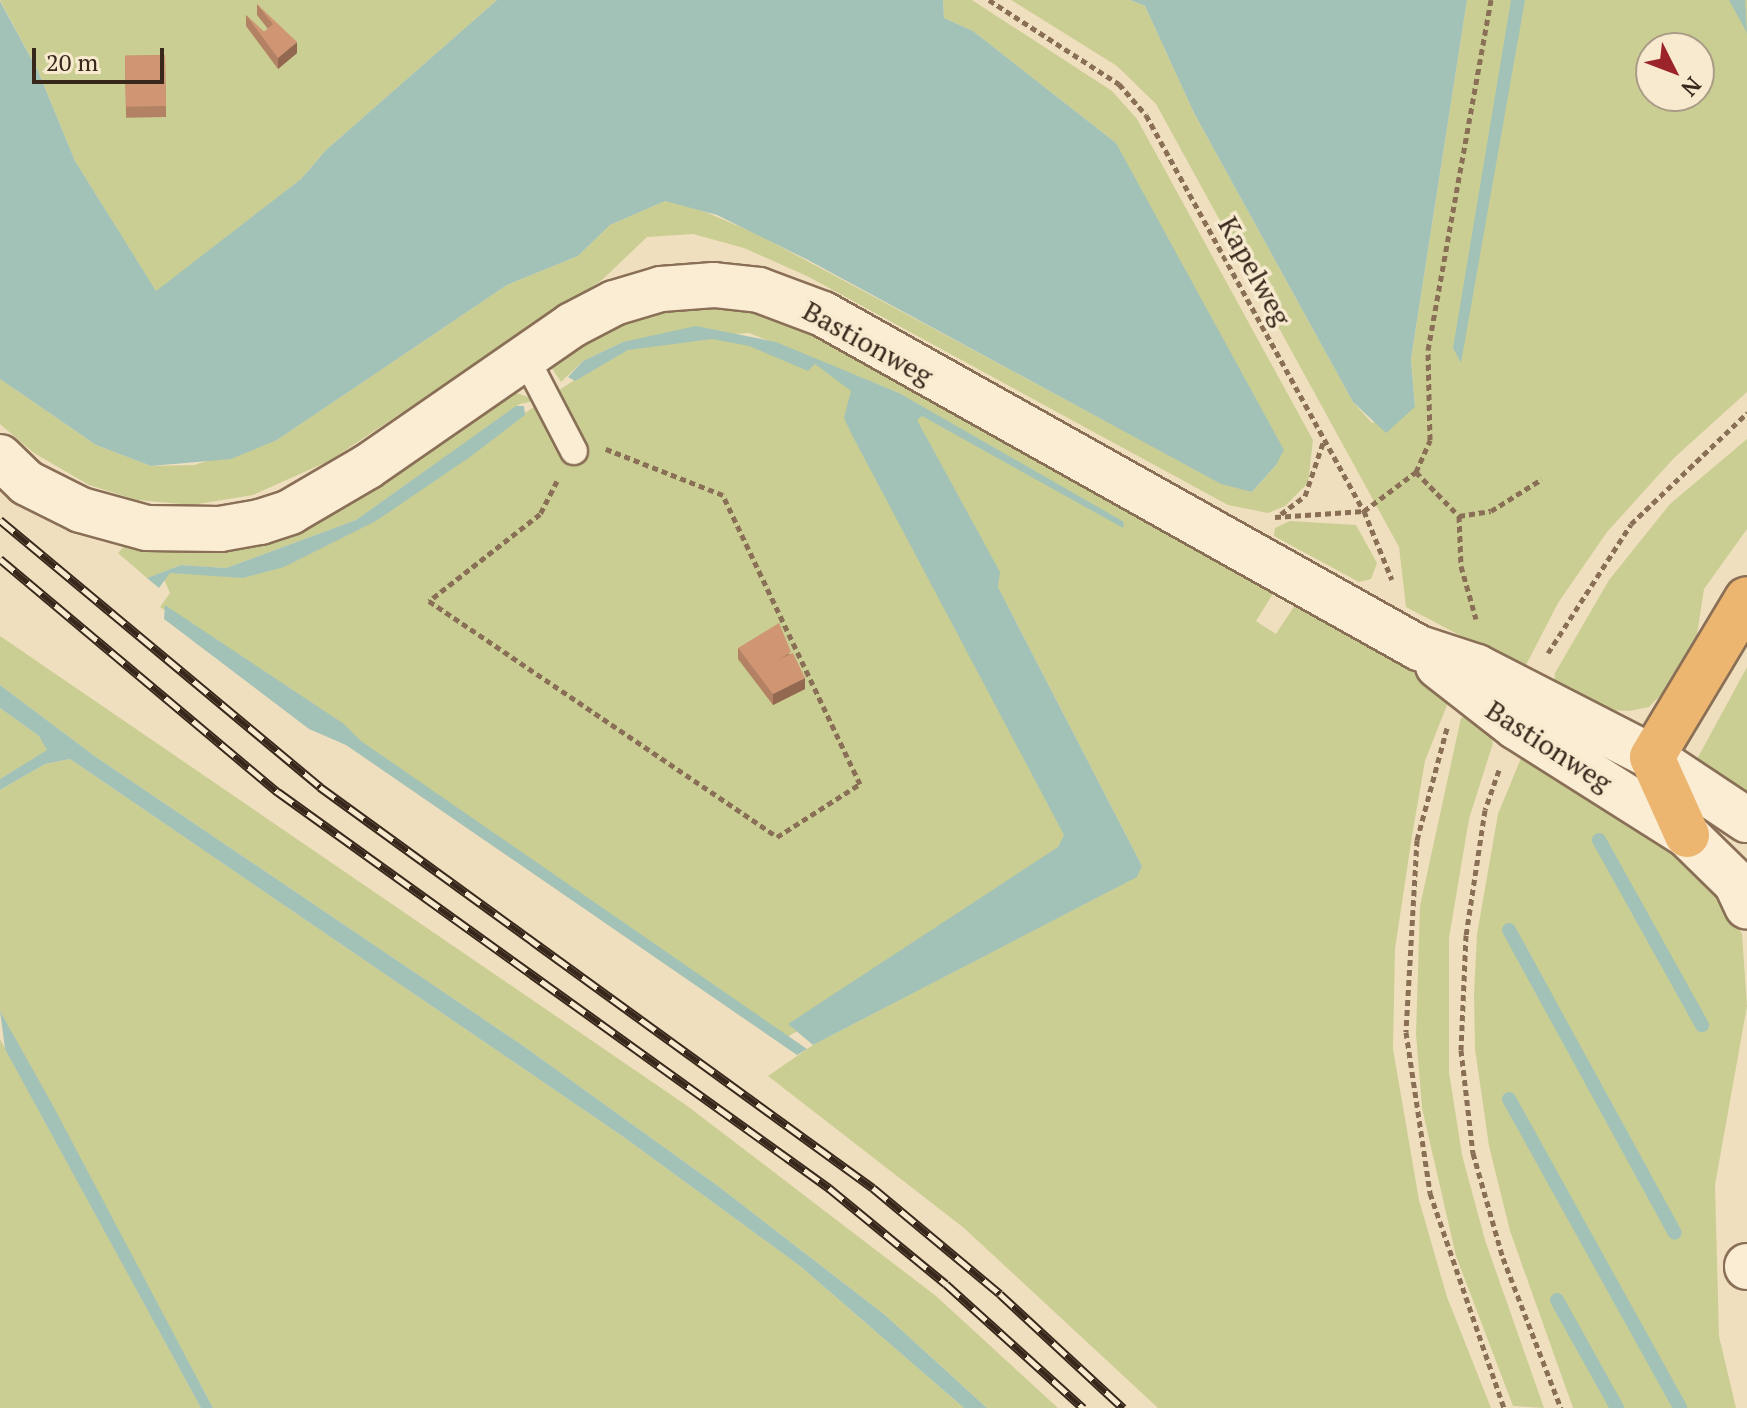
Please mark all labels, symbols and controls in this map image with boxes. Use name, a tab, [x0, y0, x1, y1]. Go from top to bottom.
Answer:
scale bar	[36, 32, 168, 82]
north arrow	[1635, 32, 1715, 112]
text: 20 m	[46, 46, 98, 78]
text: N	[1675, 71, 1708, 103]
street label: Kapelweg	[1211, 211, 1299, 331]
street label: Bastionweg	[797, 294, 939, 392]
street label: Bastionweg	[1480, 693, 1618, 799]

